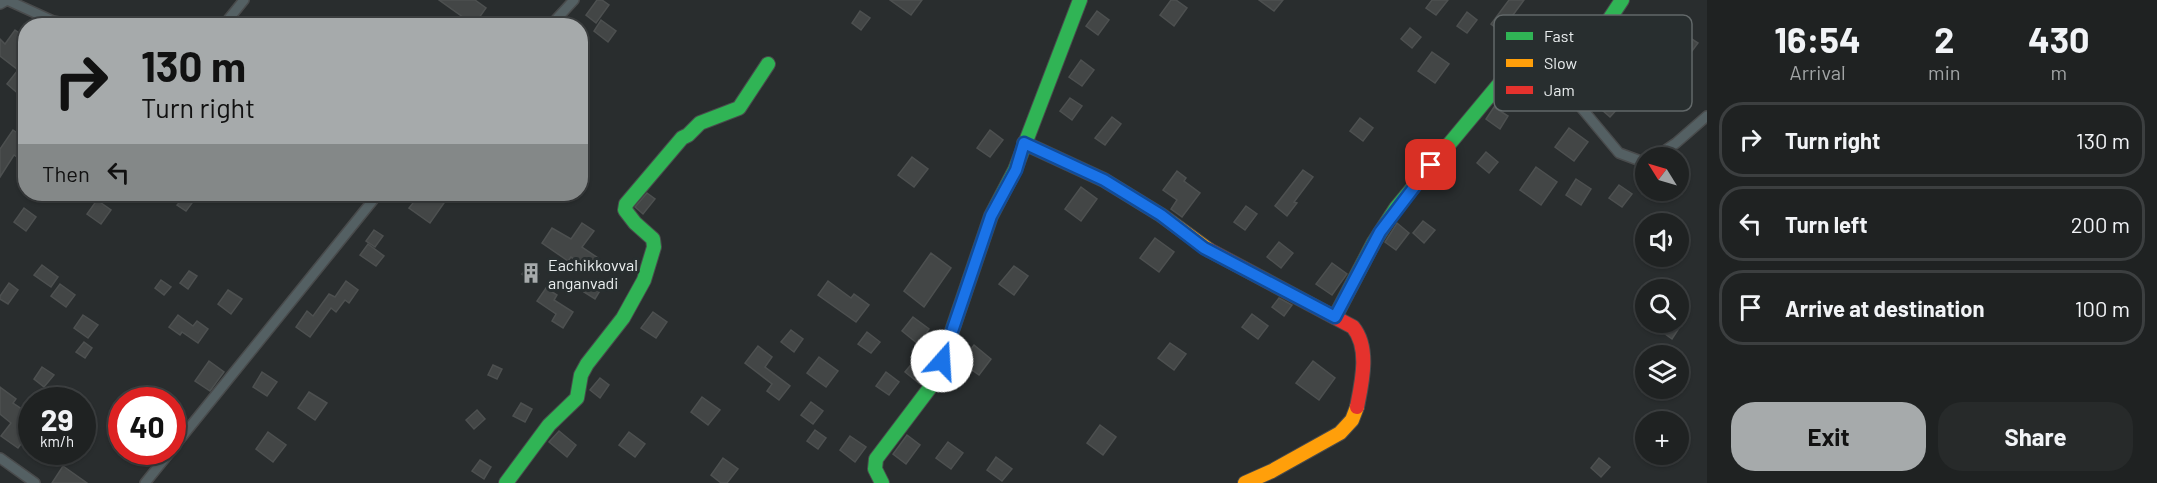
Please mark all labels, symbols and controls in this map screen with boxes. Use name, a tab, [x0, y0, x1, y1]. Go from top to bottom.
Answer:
legend	[1494, 15, 1692, 111]
text: 16:54	[1774, 17, 1861, 60]
text: 2	[1934, 17, 1954, 60]
text: 430	[2028, 17, 2090, 60]
text: Fast	[1544, 26, 1574, 45]
text: 130 m	[141, 40, 246, 90]
icon: right	[42, 42, 120, 120]
text: Slow	[1544, 53, 1577, 72]
text: Arrival	[1790, 60, 1846, 84]
text: min	[1928, 60, 1961, 84]
text: m	[2050, 60, 2067, 84]
text: Jam	[1544, 80, 1575, 99]
text: Turn right	[141, 91, 255, 123]
icon: right	[1734, 123, 1767, 156]
text: Turn right	[1785, 127, 1880, 153]
text: 130 m	[2076, 127, 2130, 153]
pin	[1405, 139, 1456, 190]
north arrow	[1635, 147, 1689, 201]
map controls	[1635, 147, 1689, 465]
icon: arrive	[1414, 148, 1447, 181]
icon: left	[102, 156, 135, 189]
text: Then	[42, 160, 90, 186]
icon: left	[1734, 207, 1767, 240]
text: Turn left	[1785, 211, 1868, 237]
text: 200 m	[2071, 211, 2130, 237]
button: sound	[1635, 213, 1689, 267]
place label: Eachikkovval anganvadi	[548, 255, 638, 292]
building icon: Eachikkovval anganvadi	[519, 261, 543, 285]
button: search	[1635, 279, 1689, 333]
icon: arrive	[1734, 291, 1767, 324]
text: Arrive at destination	[1785, 295, 1984, 321]
text: 100 m	[2075, 295, 2130, 321]
position arrow	[910, 329, 974, 393]
button: layers	[1635, 345, 1689, 399]
speed limit sign: 40	[108, 387, 186, 465]
text: 29	[41, 401, 73, 437]
button: Exit	[1731, 402, 1926, 471]
button: Share	[1938, 402, 2133, 471]
button: +	[1635, 411, 1689, 465]
text: km/h	[40, 432, 74, 450]

